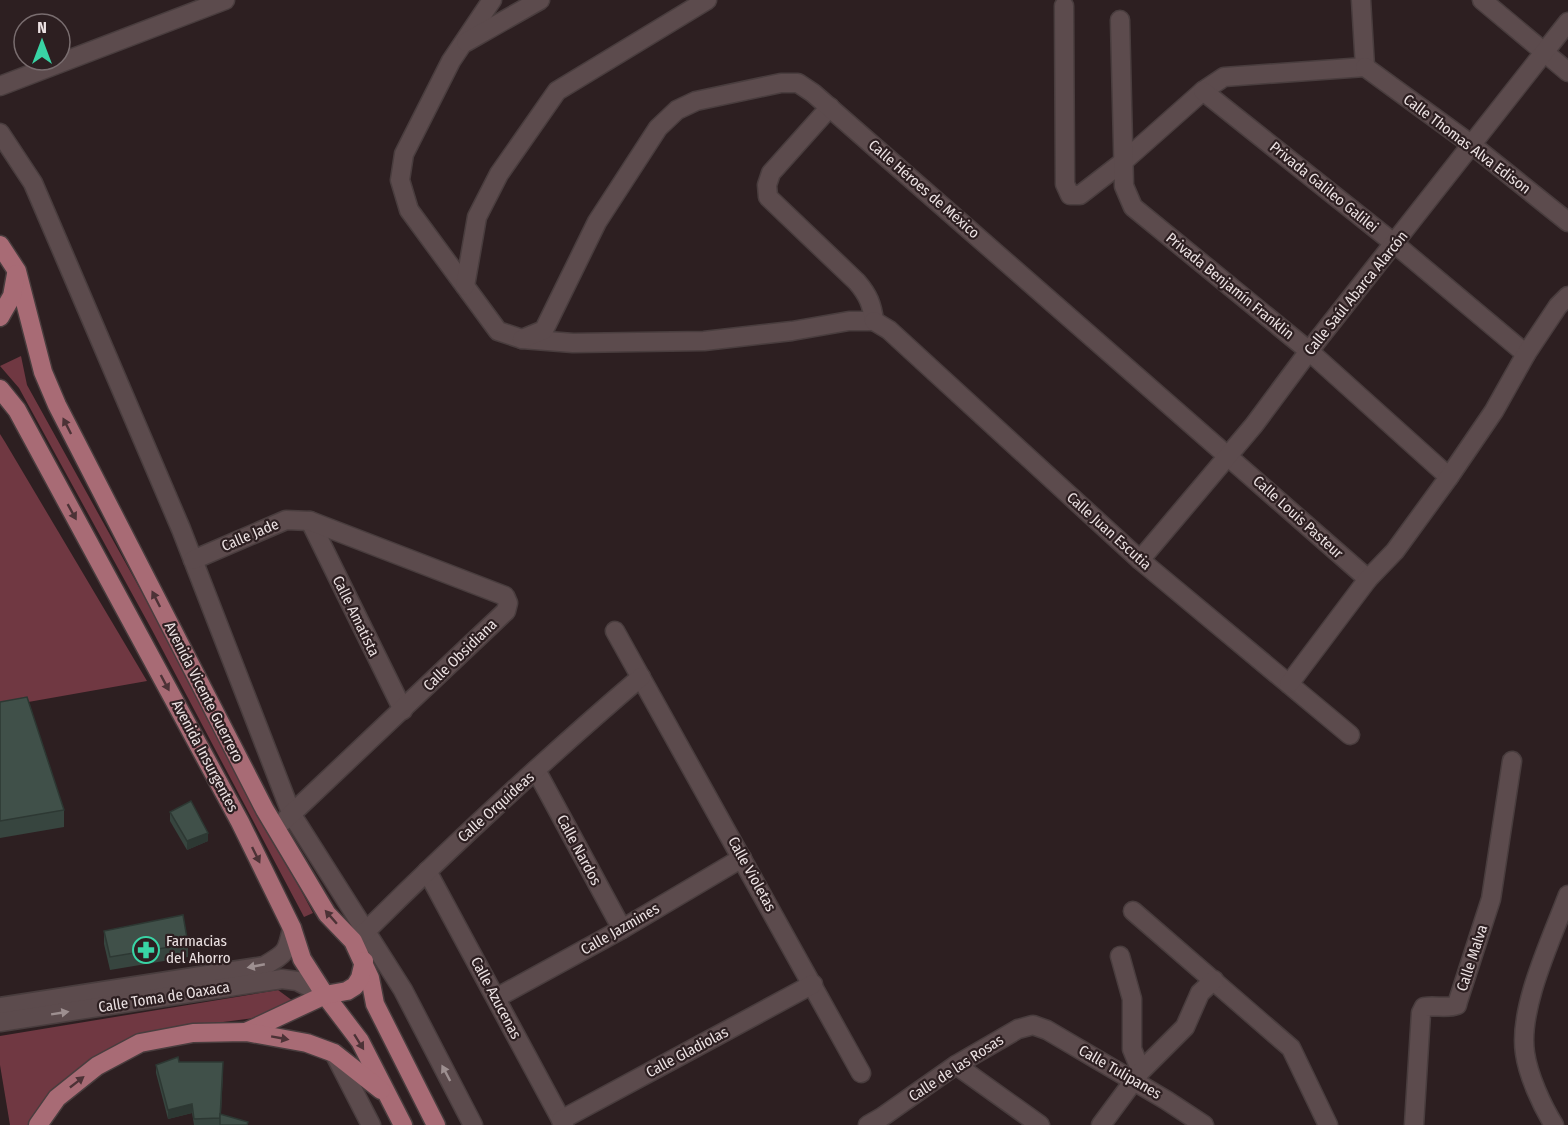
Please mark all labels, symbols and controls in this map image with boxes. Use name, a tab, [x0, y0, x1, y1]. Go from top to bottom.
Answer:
north arrow	[12, 12, 72, 72]
text: N	[37, 18, 47, 37]
street label: Calle Thomas Alva Edison	[1400, 90, 1534, 198]
street label: Calle Héroes de México	[865, 136, 983, 242]
street label: Privada Galileo Galilei	[1266, 138, 1382, 236]
street label: Calle Saúl Abarca Alarcón	[1300, 227, 1412, 359]
street label: Privada Benjamín Franklin	[1162, 229, 1298, 343]
one-way arrow	[63, 417, 72, 434]
street label: Calle Louis Pasteur	[1249, 472, 1347, 563]
street label: Calle Juan Escutia	[1063, 488, 1155, 574]
one-way arrow	[67, 503, 77, 520]
street label: Calle Jade	[219, 515, 281, 555]
street label: Calle Amatista	[329, 573, 383, 659]
one-way arrow	[151, 591, 161, 608]
street label: Calle Obsidiana	[419, 615, 501, 695]
street label: Avenida Vicente Guerrero	[161, 619, 247, 765]
one-way arrow	[160, 675, 170, 692]
street label: Avenida Insurgentes	[168, 697, 242, 815]
street label: Calle Orquídeas	[454, 768, 538, 846]
street label: Calle Nardos	[553, 812, 605, 888]
street label: Calle Violetas	[724, 834, 780, 914]
one-way arrow	[252, 847, 261, 864]
street label: Calle Jazmines	[577, 899, 663, 959]
one-way arrow	[325, 910, 338, 925]
street label: Calle Malva	[1453, 922, 1491, 994]
place label: Farmacias del Ahorro	[166, 932, 231, 967]
pharmacy icon: Farmacias del Ahorro	[131, 935, 161, 965]
street label: Calle Azucenas	[467, 954, 525, 1042]
one-way arrow	[246, 962, 265, 971]
street label: Calle Toma de Oaxaca	[97, 978, 231, 1016]
one-way arrow	[51, 1008, 70, 1017]
street label: Calle Gladiolas	[643, 1023, 731, 1081]
street label: Calle de las Rosas	[905, 1031, 1007, 1105]
one-way arrow	[270, 1034, 289, 1043]
one-way arrow	[354, 1034, 365, 1050]
street label: Calle Tulipanes	[1076, 1041, 1164, 1103]
one-way arrow	[441, 1064, 451, 1081]
one-way arrow	[69, 1076, 85, 1089]

